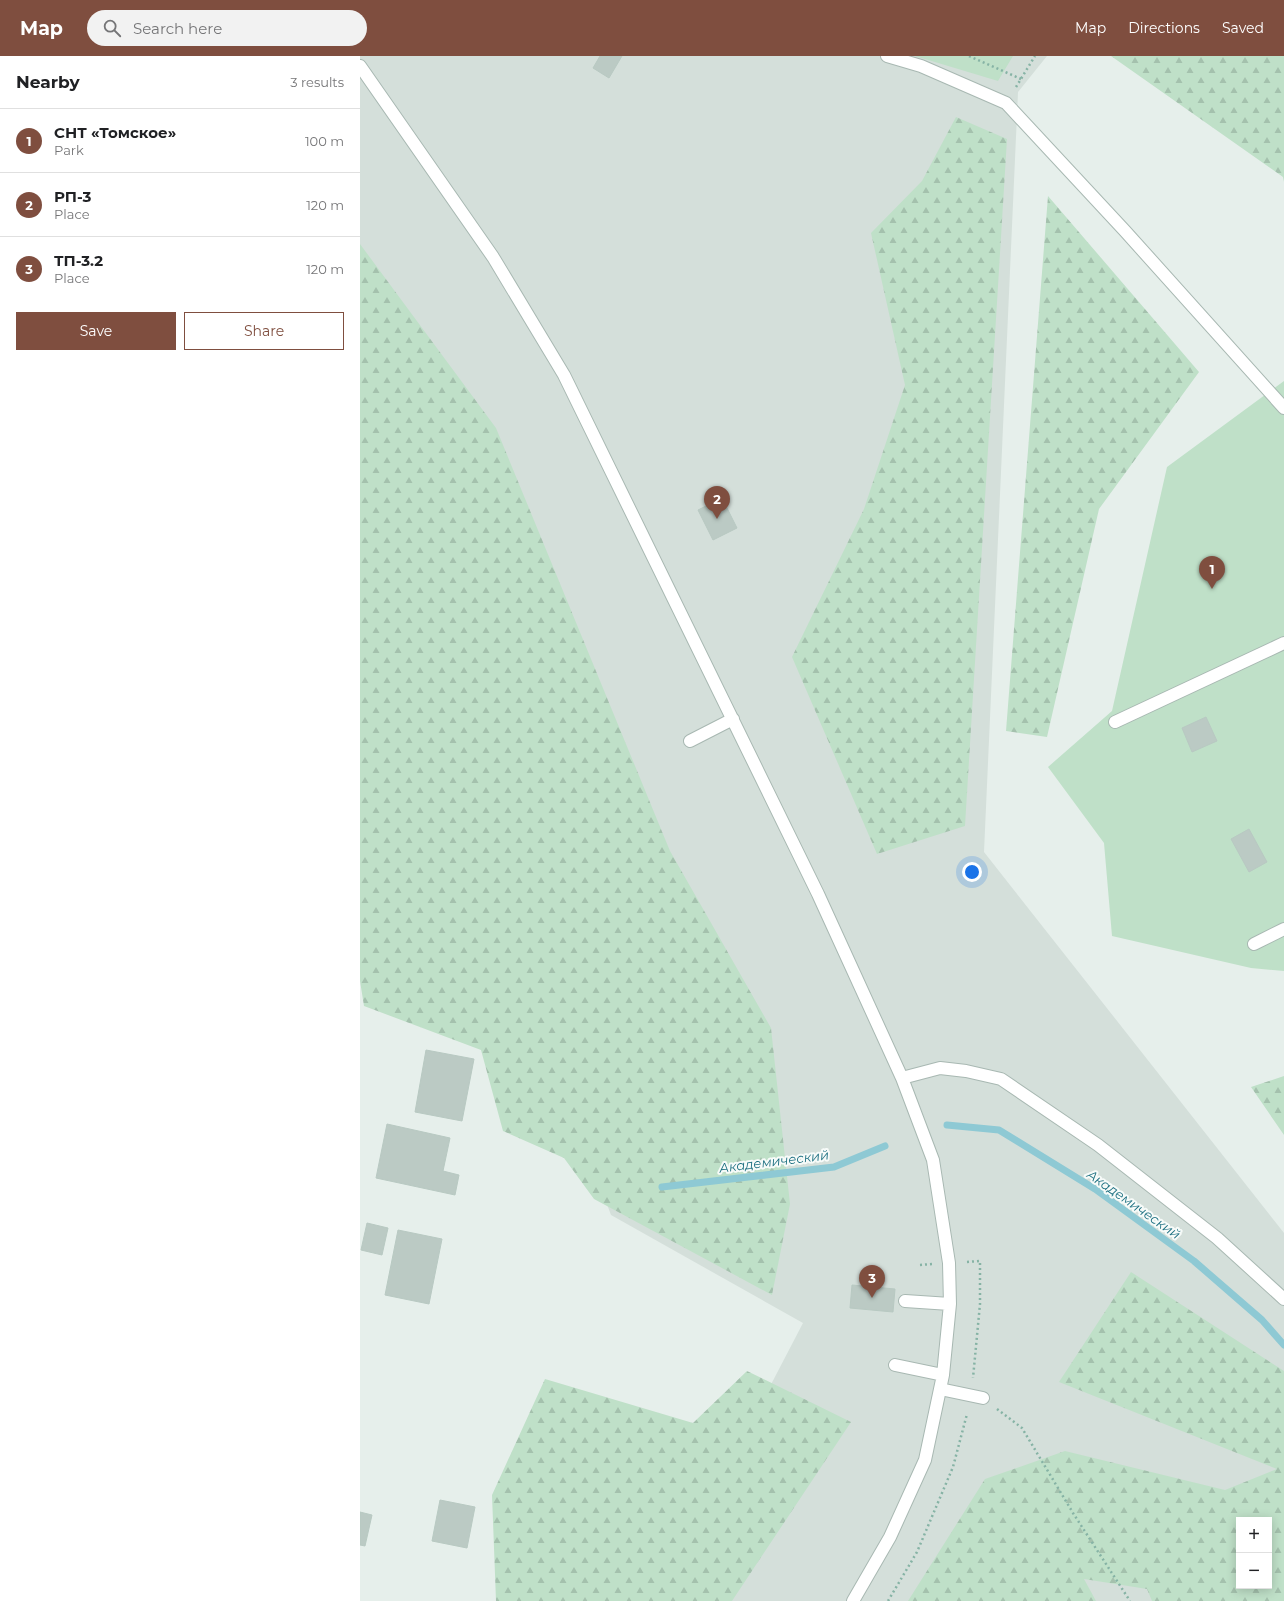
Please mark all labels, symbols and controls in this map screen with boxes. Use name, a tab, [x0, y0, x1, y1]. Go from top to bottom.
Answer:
search box	[87, 10, 367, 46]
text: Map	[20, 17, 63, 40]
icon: search	[101, 17, 123, 39]
text: Search here	[133, 19, 222, 38]
text: Map	[1075, 19, 1106, 37]
text: Directions	[1128, 19, 1200, 37]
text: Saved	[1222, 19, 1264, 37]
text: Nearby	[16, 72, 80, 92]
text: 3 results	[290, 74, 344, 90]
text: СНТ «Томское»	[54, 123, 176, 142]
text: 1	[26, 133, 32, 149]
text: 100 m	[305, 133, 344, 149]
text: Park	[54, 142, 84, 158]
text: РП-3	[54, 187, 91, 206]
text: 2	[25, 197, 33, 213]
text: 120 m	[306, 197, 344, 213]
text: Place	[54, 206, 90, 222]
text: ТП-3.2	[54, 251, 103, 270]
text: 3	[25, 261, 33, 277]
text: 120 m	[306, 261, 344, 277]
text: Place	[54, 270, 90, 286]
button: Save	[16, 312, 176, 350]
button: Share	[184, 312, 344, 350]
pin: 2	[704, 486, 730, 519]
pin: 1	[1199, 556, 1225, 589]
your location	[962, 862, 982, 882]
water label: Академический	[717, 1146, 830, 1176]
water label: Академический	[1083, 1165, 1184, 1242]
pin: 3	[859, 1265, 885, 1298]
map controls	[1236, 1517, 1272, 1589]
button: +	[1236, 1517, 1272, 1553]
button: −	[1236, 1553, 1272, 1589]

